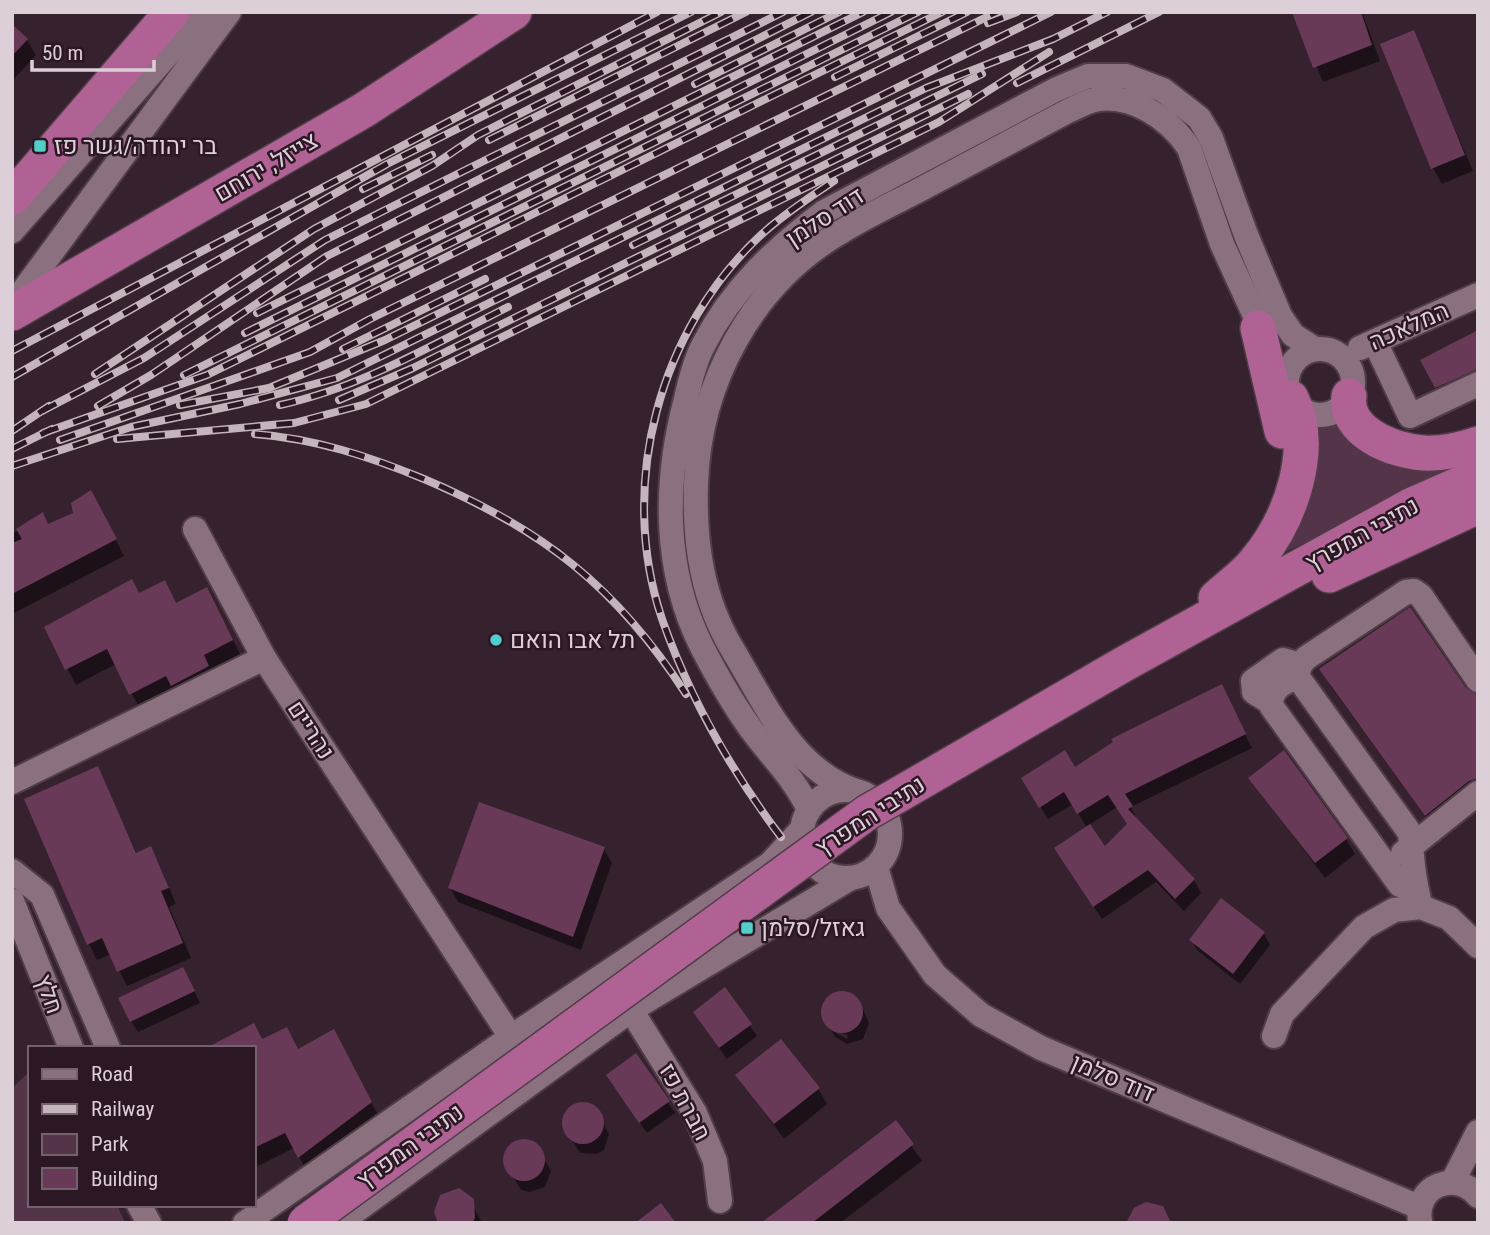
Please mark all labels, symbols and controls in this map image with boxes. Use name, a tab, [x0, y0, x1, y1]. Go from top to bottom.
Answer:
scale bar	[32, 28, 154, 72]
text: 50 m	[42, 41, 83, 65]
street label: צייזל, ירוחם	[209, 126, 323, 208]
place label: בר יהודה/גשר פז	[54, 132, 217, 160]
marker: בר יהודה/גשר פז	[32, 138, 48, 154]
street label: דוד סלמן	[781, 181, 869, 253]
street label: המלאכה	[1365, 296, 1453, 356]
street label: נתיבי המפרץ	[1300, 491, 1424, 577]
place label: תל אבו הואם	[510, 626, 635, 654]
marker: תל אבו הואם	[488, 632, 504, 648]
street label: נהריים	[282, 695, 340, 765]
street label: נתיבי המפרץ	[810, 770, 930, 862]
place label: גאזל/סלמן	[761, 914, 865, 942]
marker: גאזל/סלמן	[739, 920, 755, 936]
street label: חלץ	[29, 971, 69, 1017]
legend	[28, 1046, 256, 1207]
street label: דוד סלמן	[1067, 1048, 1159, 1108]
street label: חברת פז	[653, 1059, 717, 1145]
text: Road	[91, 1062, 133, 1086]
text: Railway	[91, 1097, 154, 1121]
street label: נתיבי המפרץ	[351, 1098, 469, 1194]
text: Park	[91, 1132, 129, 1156]
text: Building	[91, 1167, 158, 1191]

